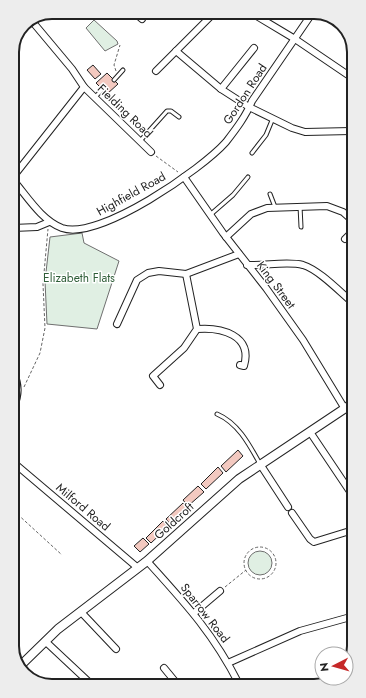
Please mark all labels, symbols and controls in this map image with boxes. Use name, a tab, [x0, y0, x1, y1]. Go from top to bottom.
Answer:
street label: Gordon Road	[219, 60, 271, 128]
street label: Fielding Road	[93, 80, 157, 142]
street label: Highfield Road	[93, 168, 169, 220]
street label: King Street	[252, 258, 300, 313]
park label: Elizabeth Flats	[43, 269, 115, 287]
street label: Milford Road	[52, 479, 114, 535]
street label: Goldcroft	[150, 498, 198, 544]
street label: Sparrow Road	[176, 579, 234, 647]
north arrow	[314, 646, 354, 686]
text: N	[316, 662, 332, 672]

